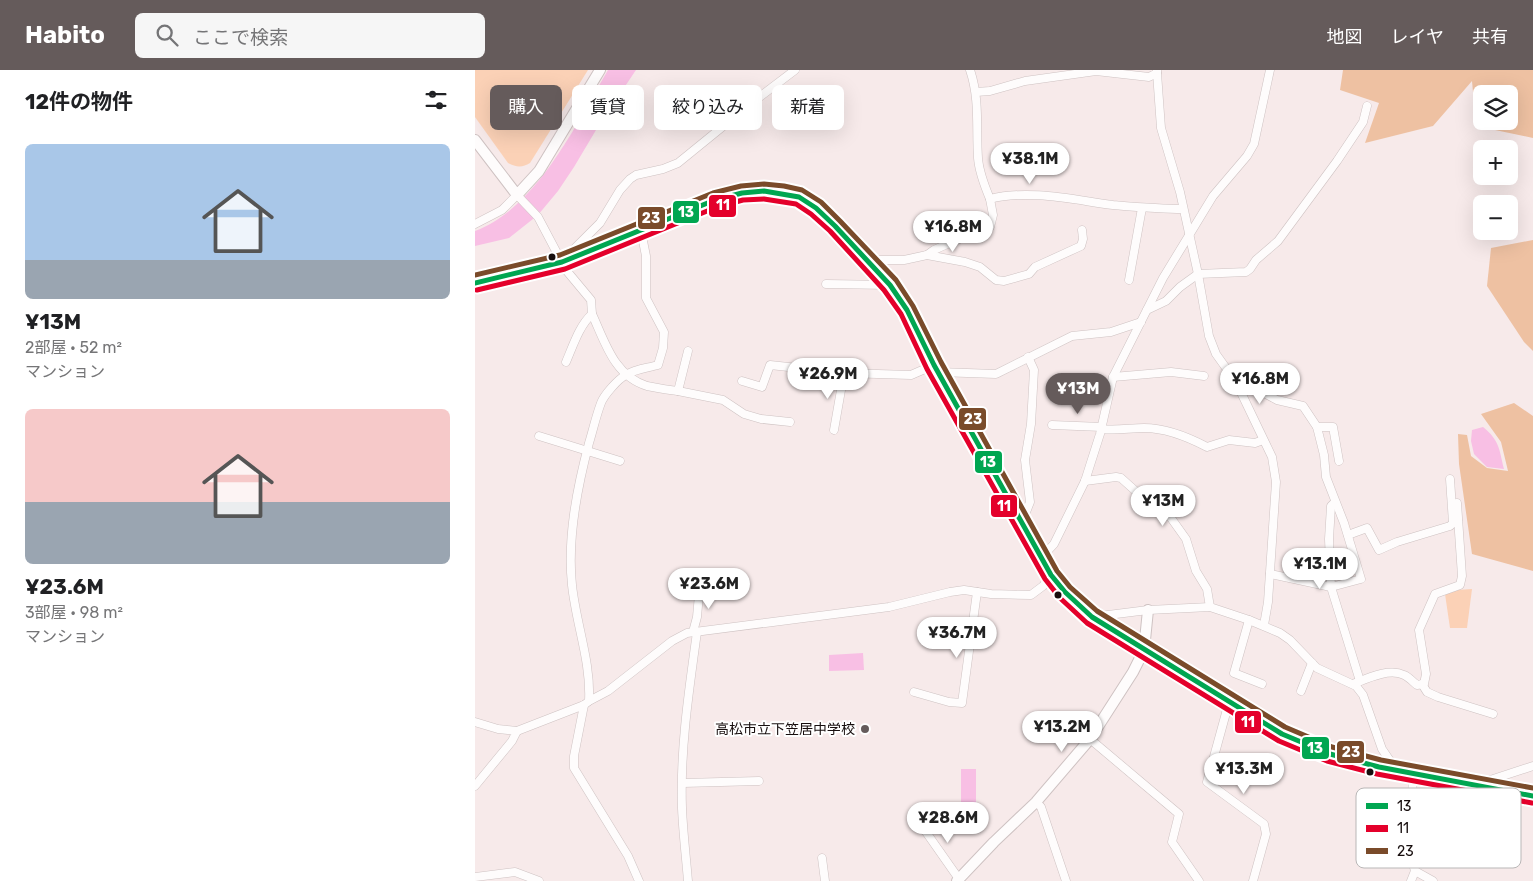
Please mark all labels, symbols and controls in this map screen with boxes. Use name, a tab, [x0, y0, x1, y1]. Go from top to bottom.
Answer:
search box	[135, 13, 485, 58]
text: Habito	[25, 21, 105, 49]
icon: search	[153, 21, 181, 49]
text: ここで検索	[193, 26, 288, 49]
text: 地図	[1327, 26, 1363, 48]
text: レイヤ	[1391, 26, 1444, 48]
text: 共有	[1472, 26, 1508, 48]
chip: 購入	[490, 85, 562, 130]
chip: 賃貸	[572, 85, 644, 130]
chip: 絞り込み	[654, 85, 762, 130]
chip: 新着	[772, 85, 844, 130]
map controls	[1473, 85, 1518, 240]
button: layers	[1473, 85, 1518, 130]
icon: filters	[422, 86, 450, 114]
text: 12件の物件	[25, 89, 133, 114]
button: +	[1473, 140, 1518, 185]
pin: ¥38.1M	[989, 142, 1071, 185]
text: ¥38.1M	[1001, 149, 1059, 168]
icon: home	[193, 176, 283, 266]
line badge: 11	[708, 194, 737, 218]
button: −	[1473, 195, 1518, 240]
text: 11	[716, 197, 730, 214]
line badge: 13	[672, 200, 700, 224]
text: 13	[678, 204, 694, 221]
line badge: 23	[637, 206, 666, 230]
text: 23	[642, 210, 660, 227]
pin: ¥16.8M	[912, 210, 994, 253]
text: ¥16.8M	[924, 217, 982, 236]
unlabelled marker	[547, 252, 557, 262]
text: ¥13M	[25, 309, 81, 334]
text: 2部屋 · 52 m²	[25, 338, 122, 357]
pin: ¥26.9M	[787, 358, 869, 400]
text: マンション	[25, 362, 105, 381]
pin: ¥16.8M	[1219, 362, 1301, 405]
text: ¥26.9M	[798, 364, 858, 383]
text: ¥16.8M	[1231, 369, 1289, 388]
pin: ¥13M	[1048, 372, 1108, 415]
text: ¥13M	[1057, 379, 1099, 398]
line badge: 23	[958, 407, 987, 431]
text: 23	[964, 411, 982, 428]
icon: home	[193, 441, 283, 531]
line badge: 13	[974, 450, 1003, 474]
text: 13	[980, 454, 996, 471]
pin: ¥13M	[1133, 484, 1193, 527]
text: ¥13M	[1142, 491, 1184, 510]
line badge: 11	[990, 494, 1018, 518]
text: 11	[997, 498, 1011, 515]
pin: ¥13.1M	[1279, 548, 1361, 590]
text: ¥13.1M	[1293, 554, 1347, 573]
pin: ¥23.6M	[668, 568, 750, 610]
text: ¥23.6M	[25, 574, 104, 599]
text: ¥23.6M	[679, 574, 739, 593]
unlabelled marker	[1053, 590, 1063, 600]
text: 3部屋 · 98 m²	[25, 603, 123, 622]
pin: ¥36.7M	[916, 616, 998, 659]
text: ¥36.7M	[928, 623, 986, 642]
text: マンション	[25, 627, 105, 646]
pin: ¥13.2M	[1021, 710, 1103, 753]
line badge: 11	[1234, 710, 1262, 734]
text: 11	[1241, 714, 1255, 731]
text: ¥13.2M	[1033, 717, 1091, 736]
place label: 高松市立下笠居中学校	[715, 721, 855, 738]
marker: 高松市立下笠居中学校	[859, 723, 871, 735]
line badge: 13	[1301, 736, 1330, 760]
text: 13	[1307, 740, 1323, 757]
line badge: 23	[1336, 740, 1365, 764]
text: 23	[1342, 744, 1360, 761]
pin: ¥13.3M	[1203, 752, 1285, 795]
text: ¥13.3M	[1215, 759, 1273, 778]
unlabelled marker	[1365, 767, 1375, 777]
legend	[1356, 788, 1521, 868]
text: 13	[1397, 798, 1411, 815]
pin: ¥28.6M	[907, 802, 989, 844]
text: ¥28.6M	[918, 808, 978, 827]
text: 11	[1397, 820, 1409, 837]
text: 23	[1397, 843, 1414, 860]

